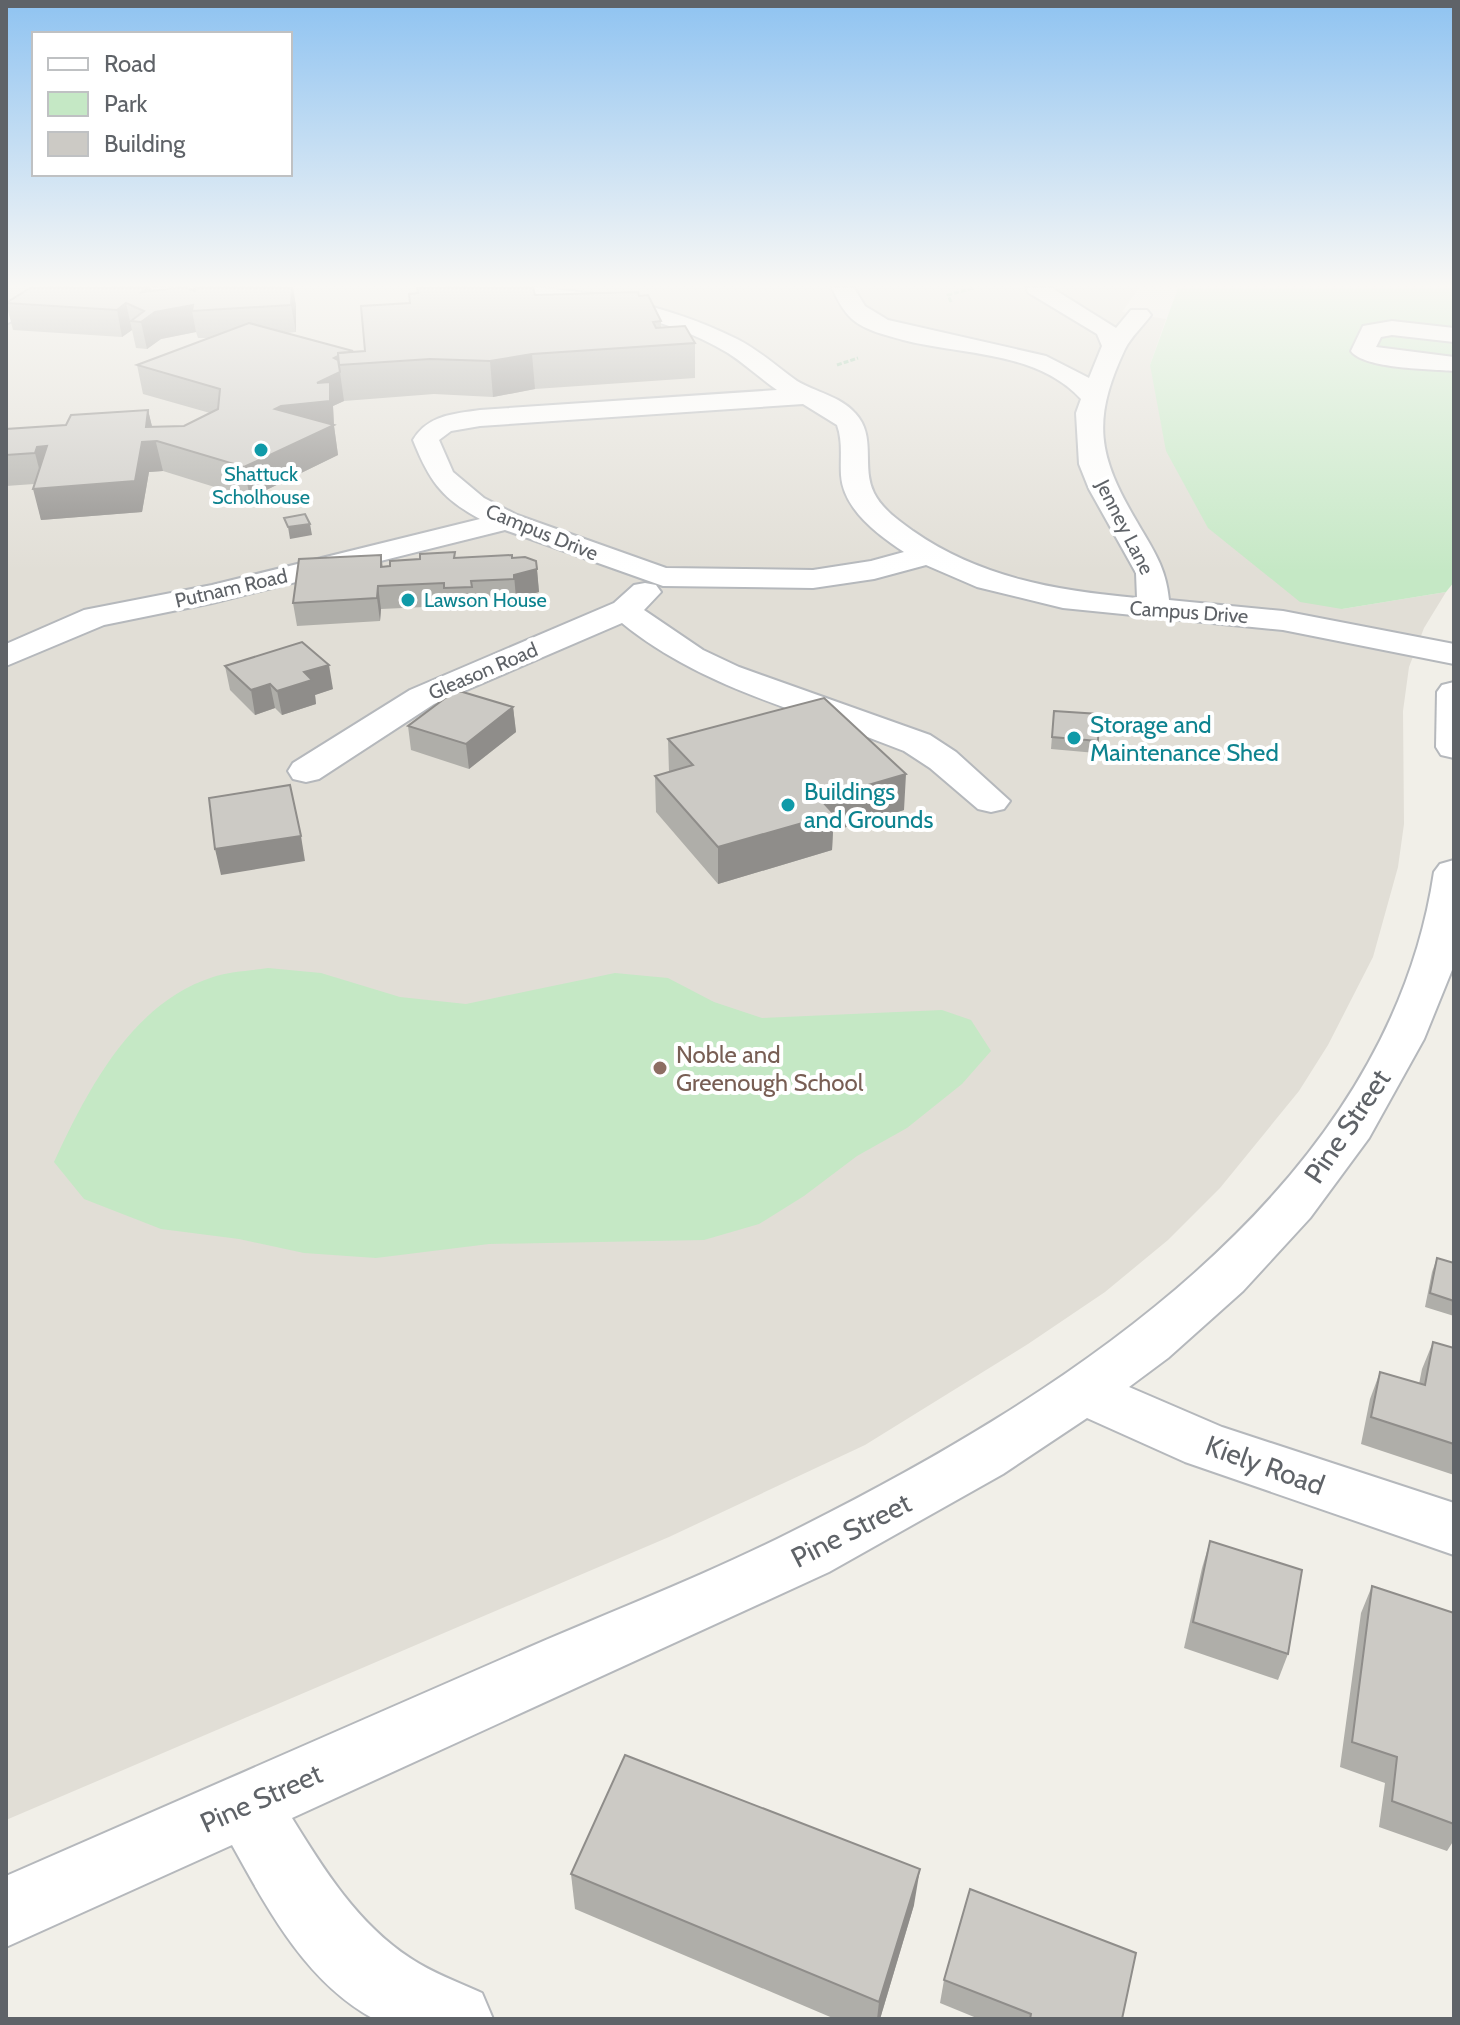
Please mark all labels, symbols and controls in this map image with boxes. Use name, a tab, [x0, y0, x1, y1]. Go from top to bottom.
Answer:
legend	[32, 32, 292, 176]
text: Road	[104, 49, 156, 78]
text: Park	[104, 89, 147, 118]
text: Building	[104, 129, 186, 158]
marker: Shattuck Scholhouse	[252, 441, 270, 459]
place label: Shattuck Scholhouse	[212, 462, 310, 509]
street label: Jenney Lane	[1090, 475, 1159, 578]
street label: Campus Drive	[482, 499, 602, 565]
street label: Putnam Road	[172, 563, 290, 613]
place label: Lawson House	[424, 588, 547, 612]
marker: Lawson House	[399, 591, 417, 609]
street label: Campus Drive	[1129, 596, 1249, 628]
street label: Gleason Road	[425, 637, 541, 705]
place label: Storage and Maintenance Shed	[1090, 710, 1279, 767]
marker: Storage and Maintenance Shed	[1065, 729, 1083, 747]
place label: Buildings and Grounds	[804, 777, 933, 834]
marker: Buildings and Grounds	[779, 796, 797, 814]
place label: Noble and Greenough School	[676, 1040, 864, 1097]
marker: Noble and Greenough School	[651, 1059, 669, 1077]
street label: Pine Street	[1297, 1063, 1397, 1189]
street label: Kiely Road	[1201, 1428, 1329, 1502]
street label: Pine Street	[785, 1485, 917, 1575]
street label: Pine Street	[195, 1756, 327, 1840]

